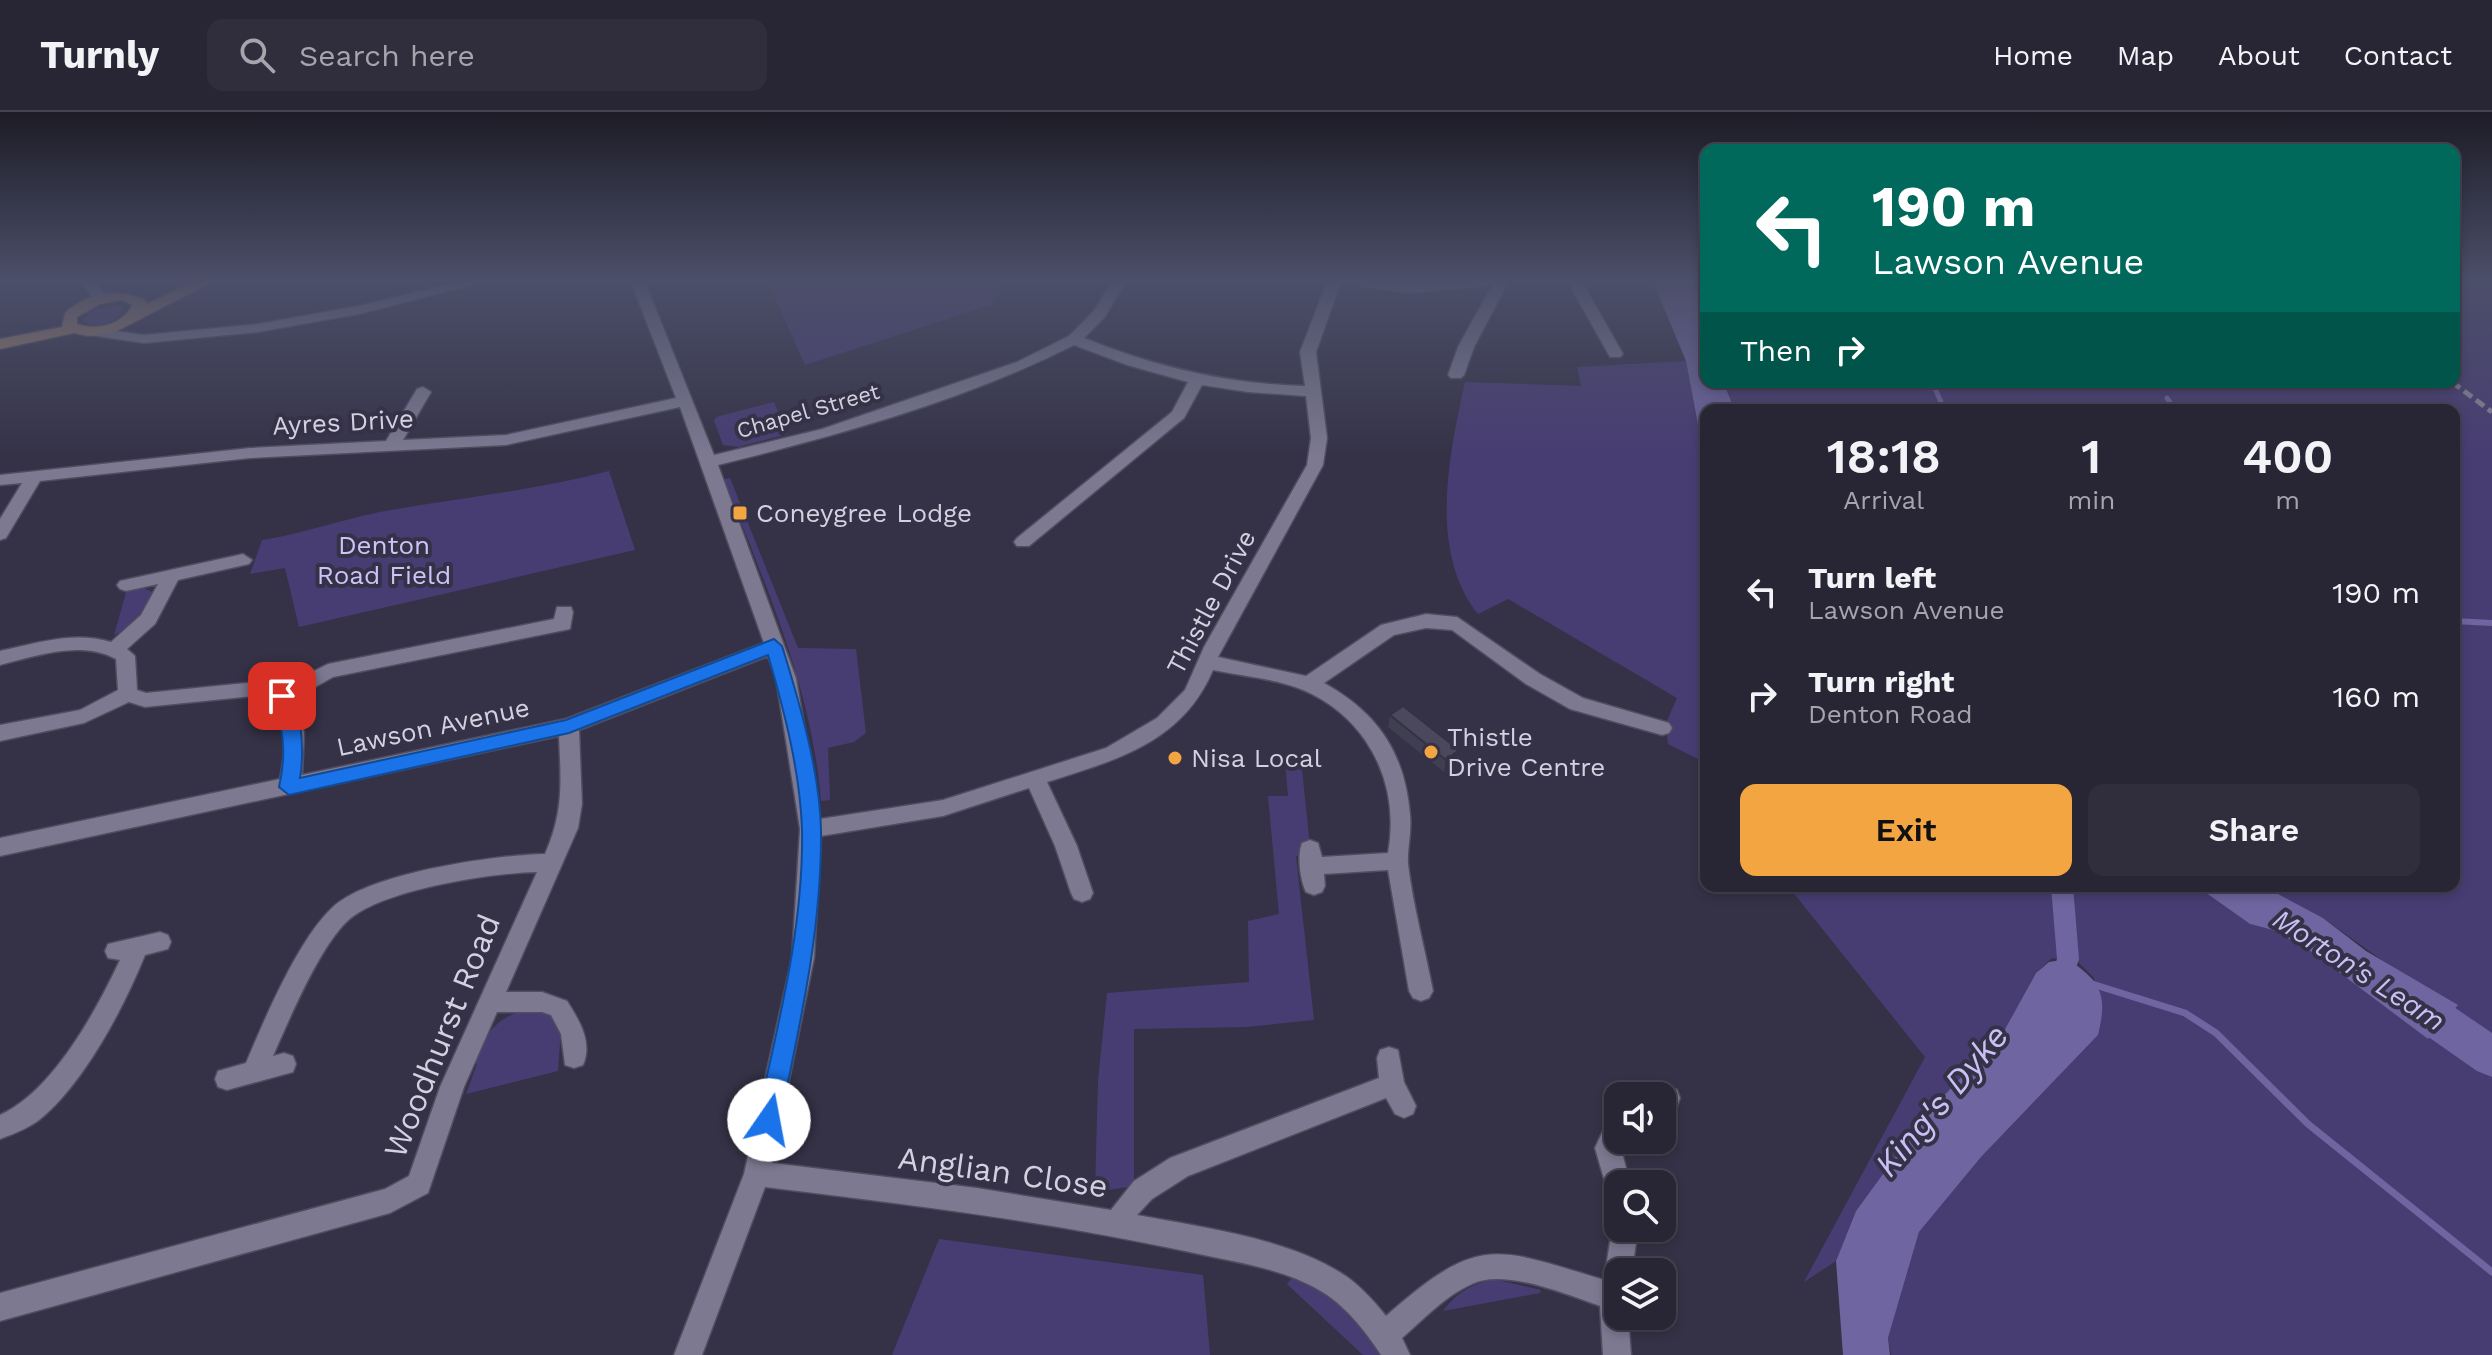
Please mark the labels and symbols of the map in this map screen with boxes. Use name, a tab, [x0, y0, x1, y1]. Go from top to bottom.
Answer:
street label: Chapel Street	[734, 379, 882, 443]
street label: Ayres Drive	[271, 403, 415, 441]
place label: Coneygree Lodge	[756, 498, 972, 528]
marker: Coneygree Lodge	[731, 504, 749, 522]
street label: Thistle Drive	[1160, 525, 1262, 679]
park label: Denton Road Field	[317, 530, 451, 590]
pin	[248, 662, 316, 730]
street label: Lawson Avenue	[334, 692, 532, 762]
place label: Thistle Drive Centre	[1447, 722, 1605, 782]
place label: Nisa Local	[1191, 743, 1322, 773]
marker: Thistle Drive Centre	[1422, 743, 1440, 761]
marker: Nisa Local	[1166, 749, 1184, 767]
water label: Morton's Leam	[2267, 902, 2451, 1038]
street label: Woodhurst Road	[376, 909, 508, 1163]
water label: King's Dyke	[1866, 1016, 2016, 1184]
position arrow	[727, 1078, 811, 1162]
street label: Anglian Close	[896, 1138, 1110, 1206]

